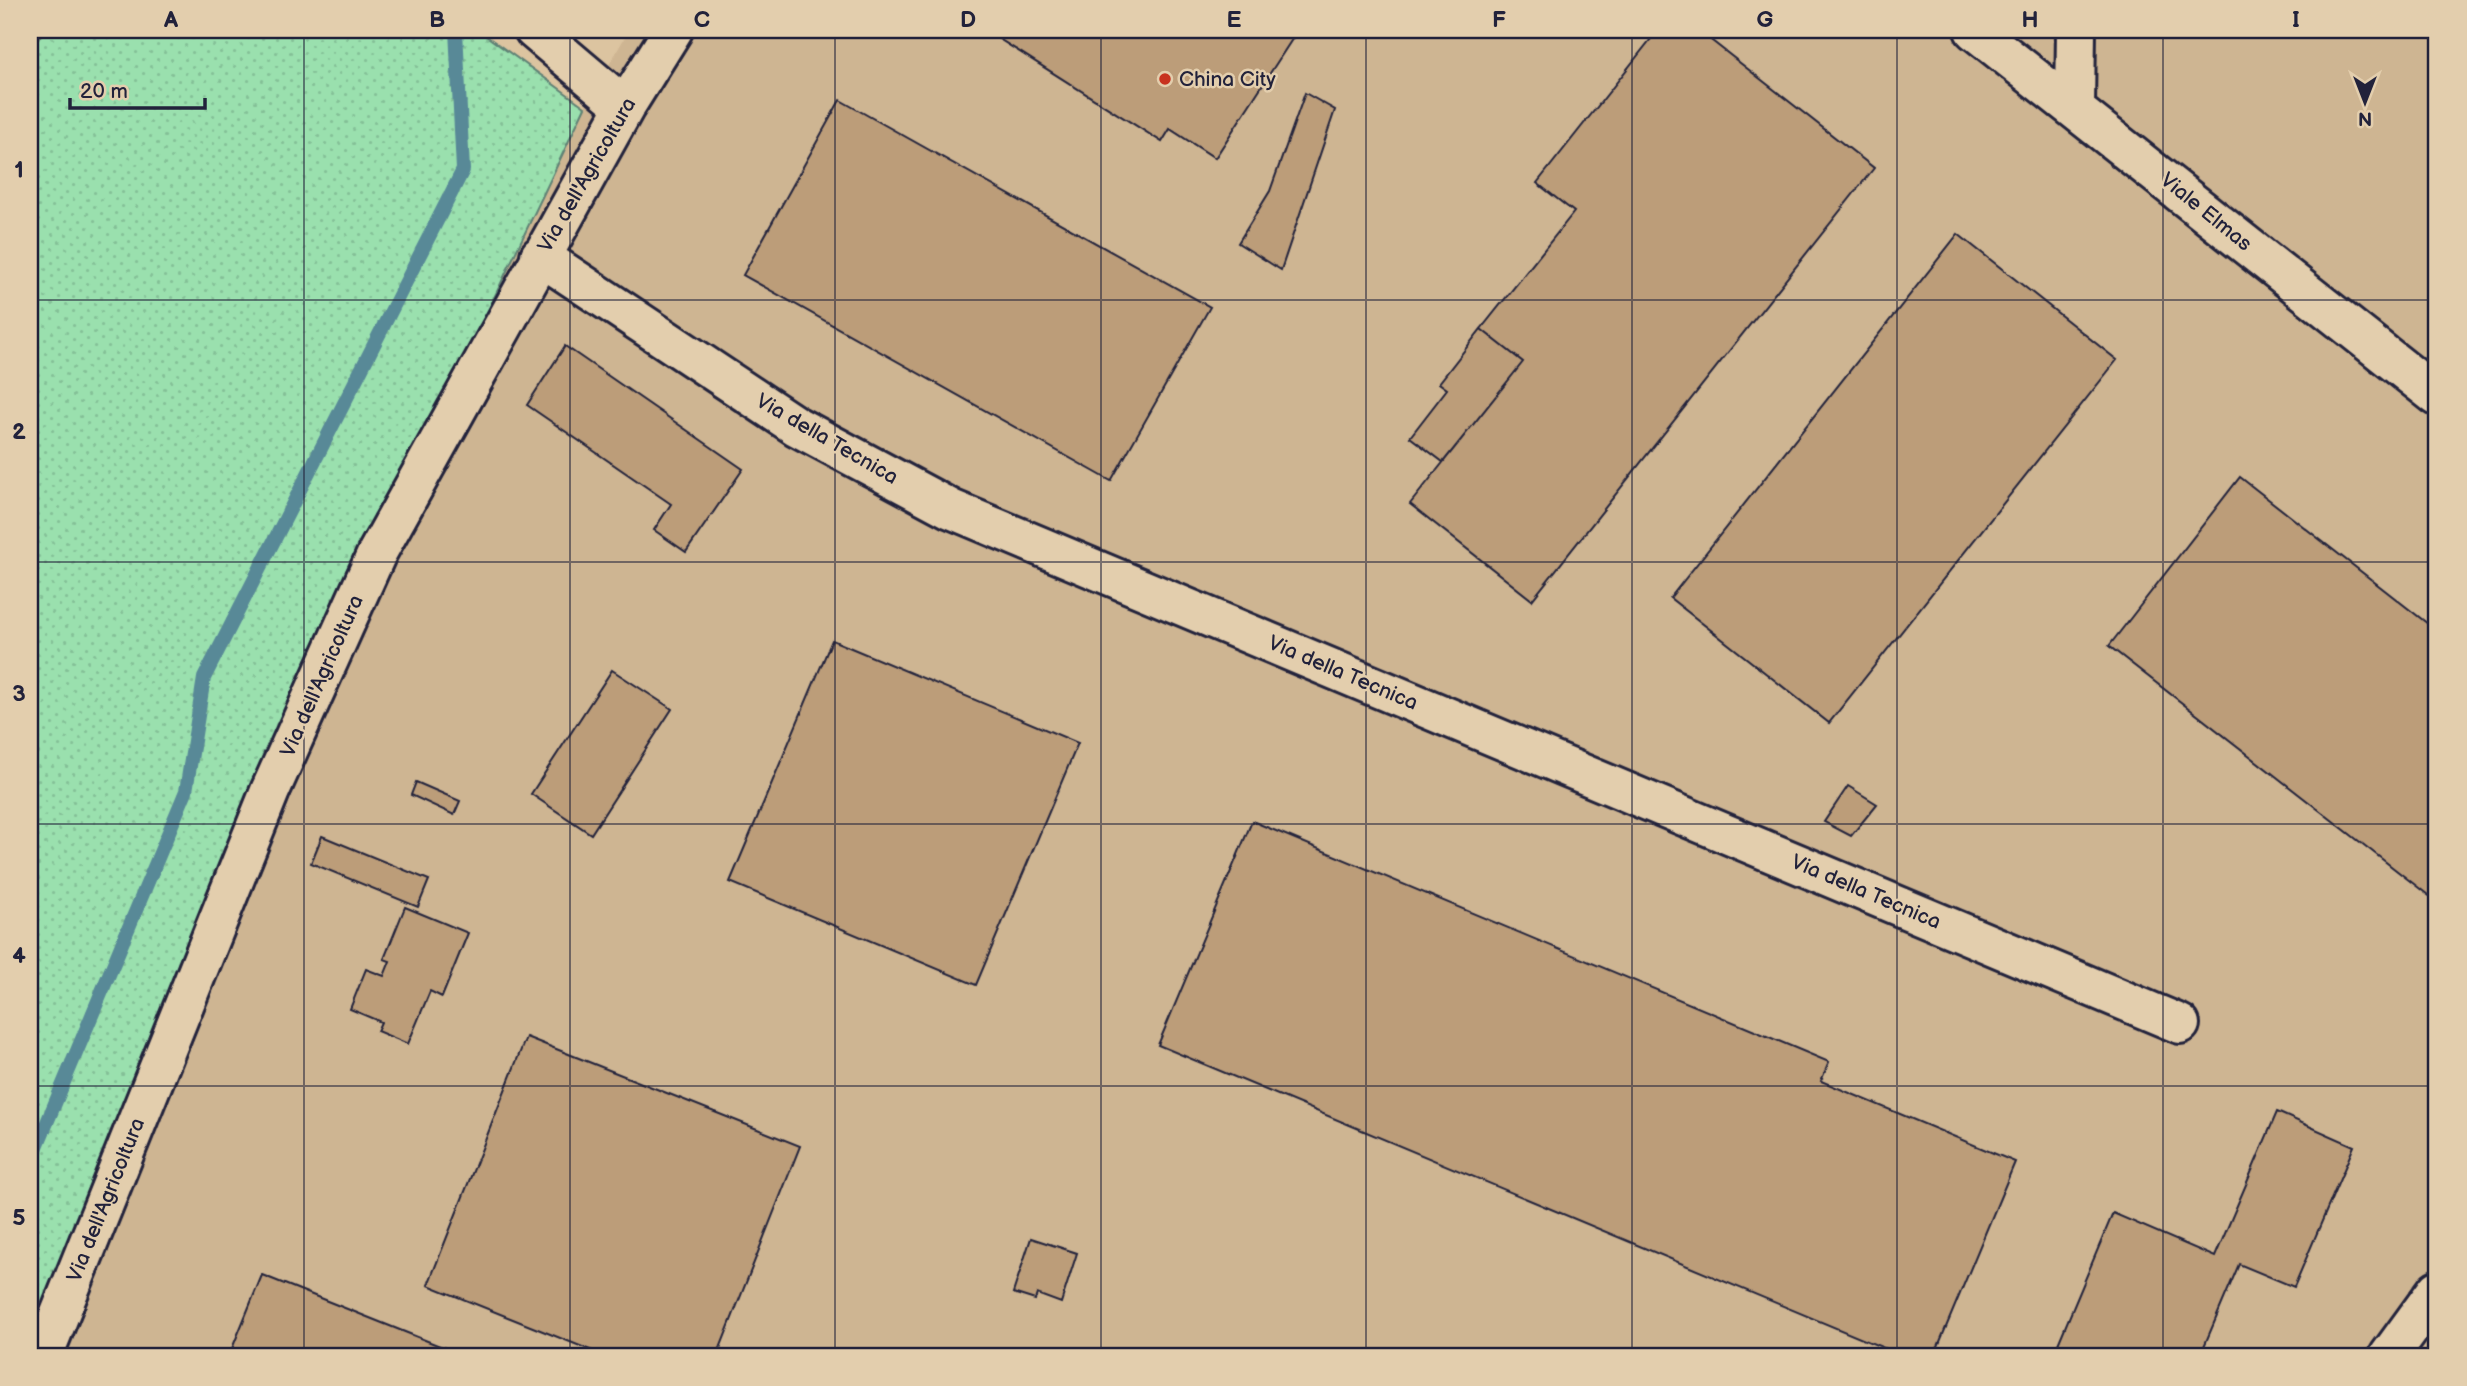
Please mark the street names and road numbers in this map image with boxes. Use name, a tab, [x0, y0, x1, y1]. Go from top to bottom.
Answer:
street label: Via dell'Agricoltura	[533, 93, 641, 257]
street label: Viale Elmas	[2155, 167, 2257, 257]
street label: Via della Tecnica	[751, 388, 903, 490]
street label: Via dell'Agricoltura	[275, 591, 369, 761]
street label: Via della Tecnica	[1265, 630, 1421, 716]
street label: Via della Tecnica	[1788, 849, 1944, 935]
street label: Via dell'Agricoltura	[62, 1114, 150, 1286]

